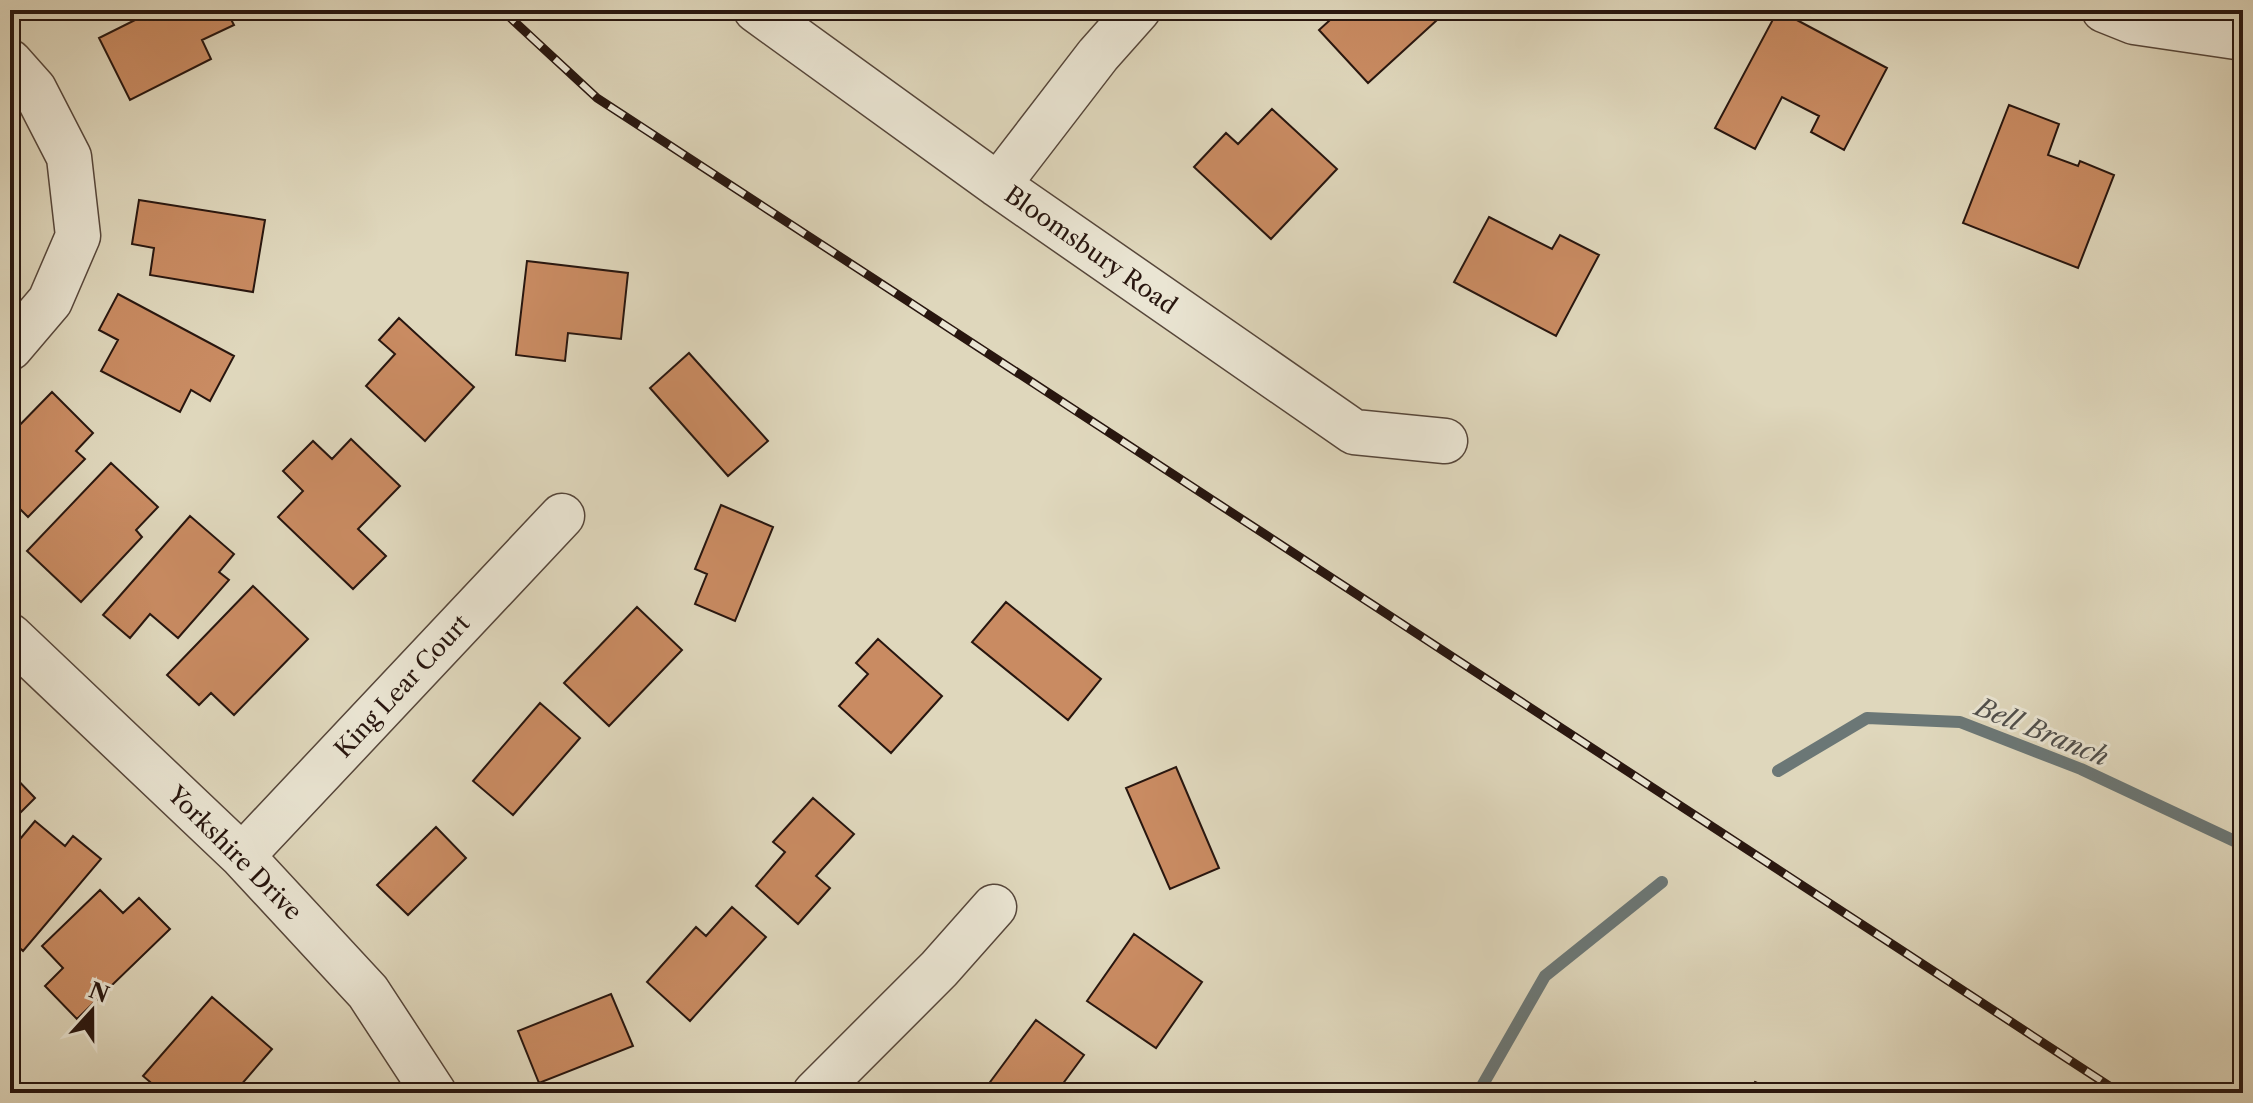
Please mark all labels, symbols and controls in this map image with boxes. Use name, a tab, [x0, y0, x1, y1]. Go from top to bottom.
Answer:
street label: Bloomsbury Road	[999, 180, 1183, 321]
street label: King Lear Court	[328, 608, 476, 763]
water label: Bell Branch	[1969, 690, 2113, 773]
street label: Yorkshire Drive	[161, 779, 308, 926]
north arrow	[52, 971, 132, 1051]
text: N	[85, 977, 113, 1009]

